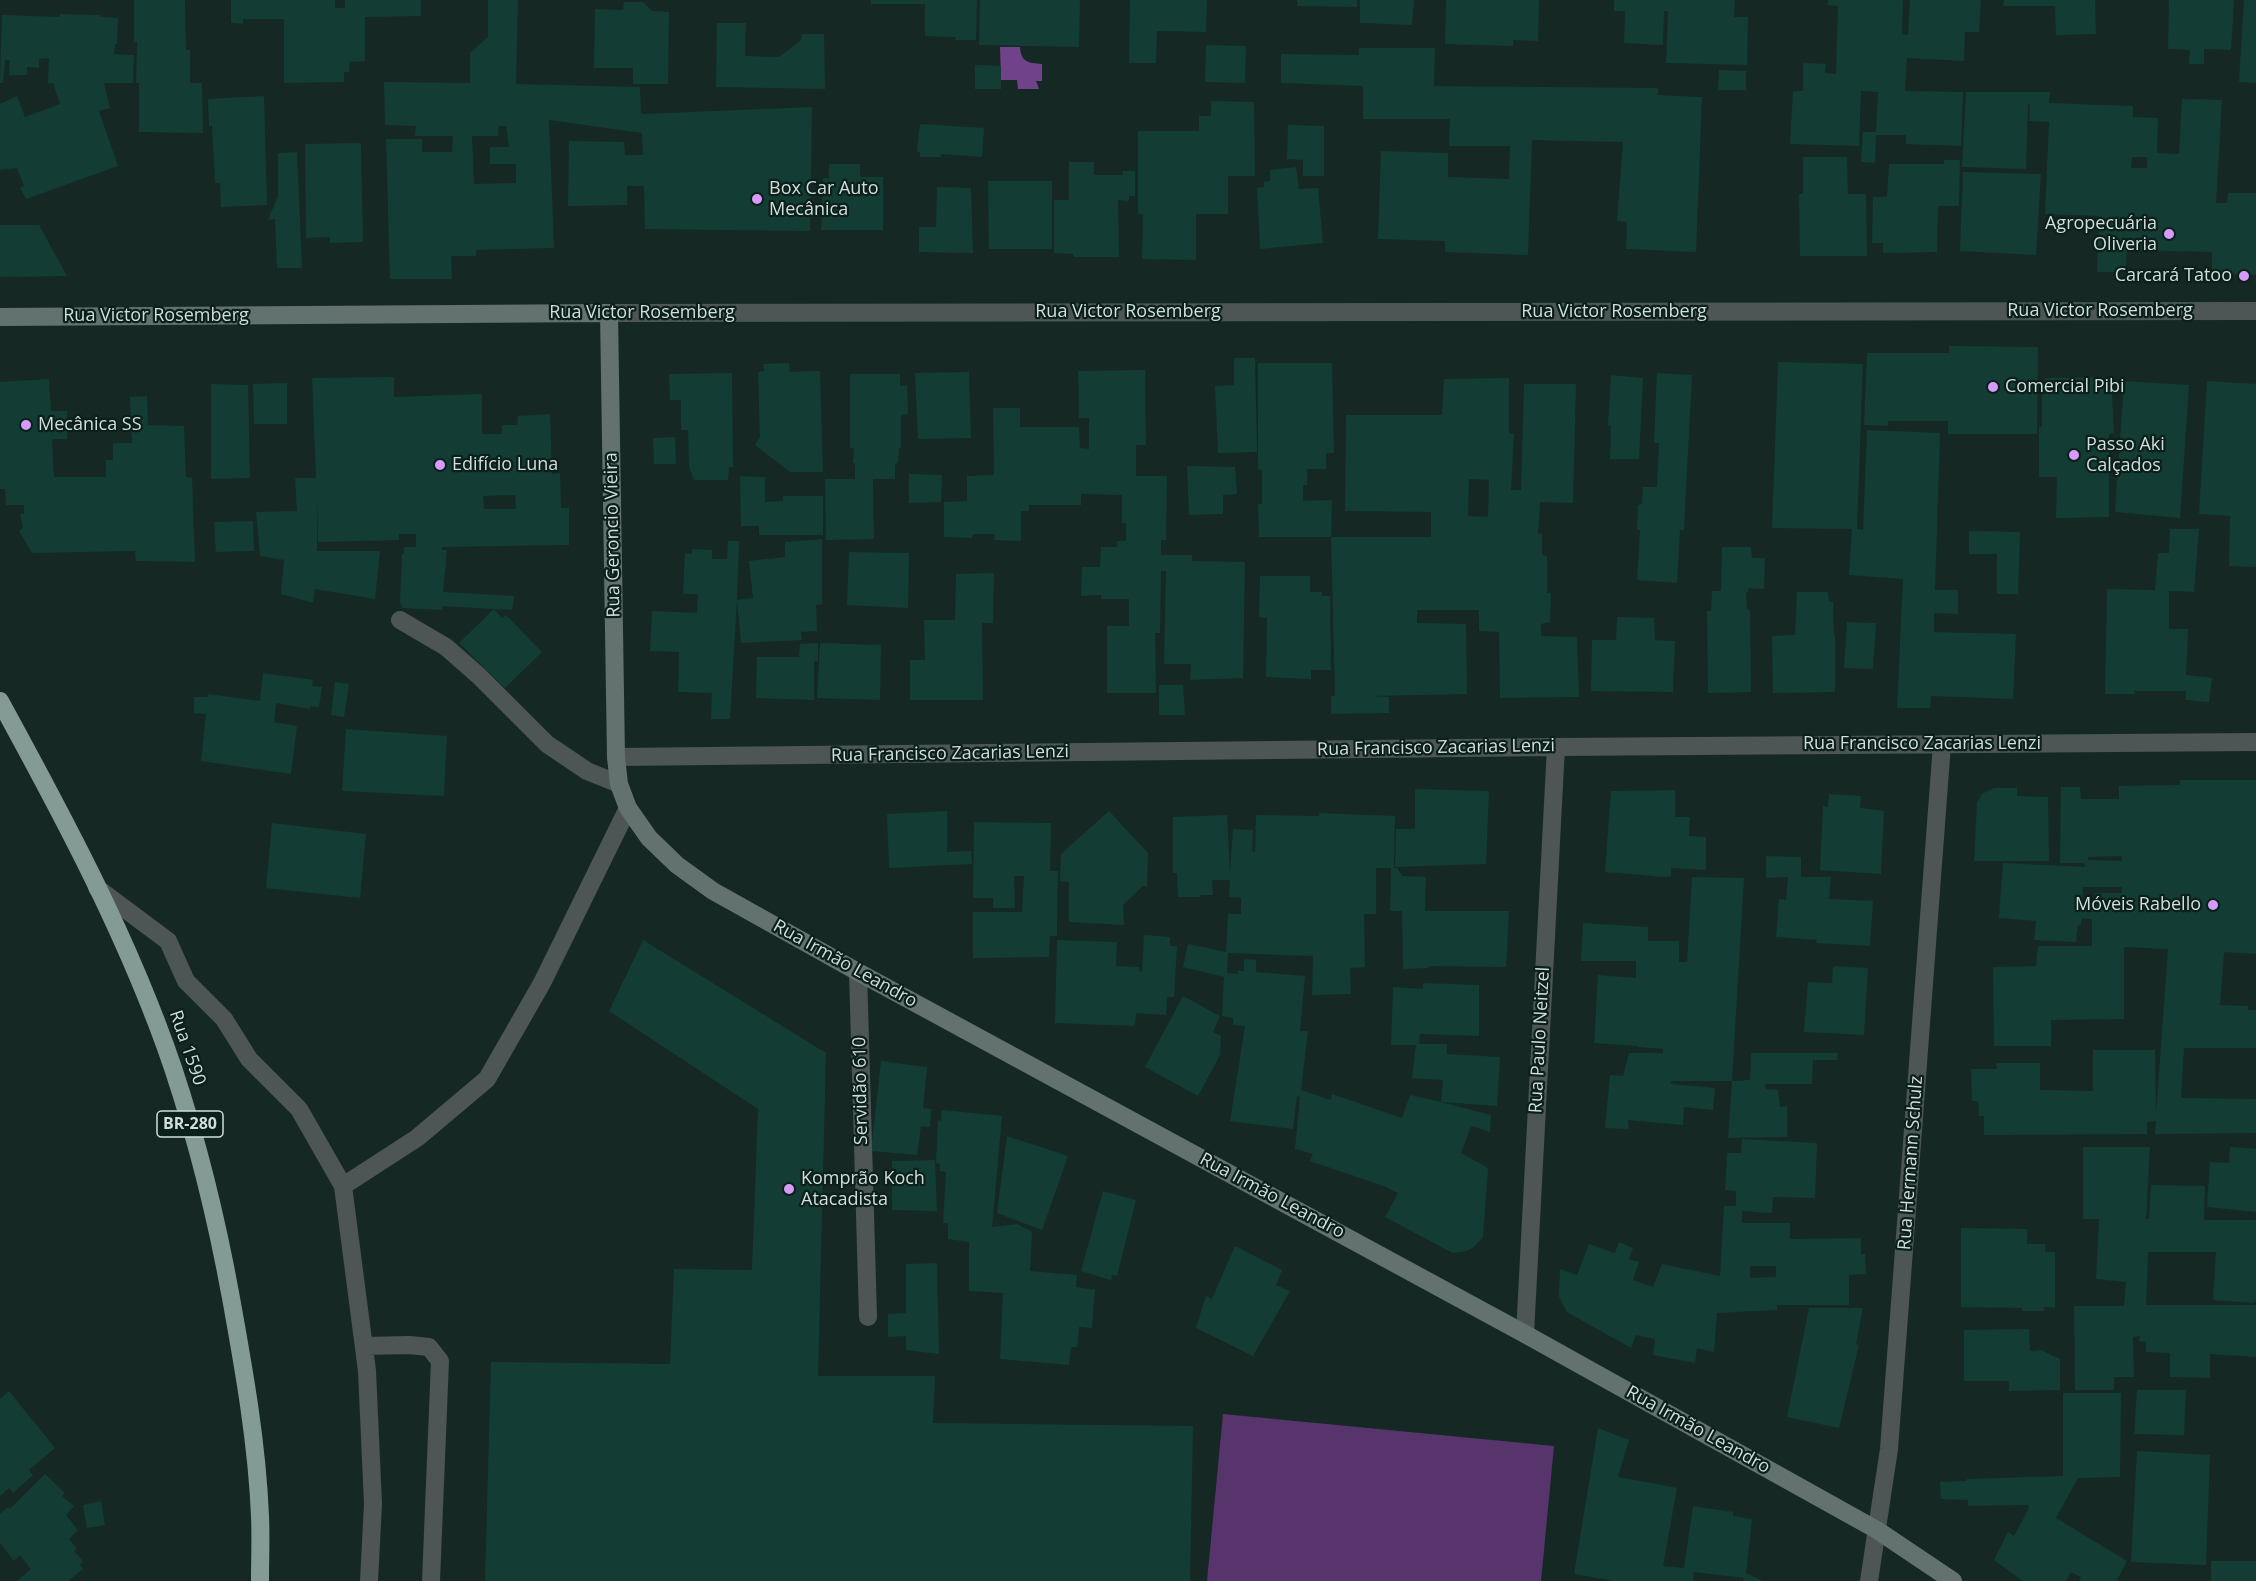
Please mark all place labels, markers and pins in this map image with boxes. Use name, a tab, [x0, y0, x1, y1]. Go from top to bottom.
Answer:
place label: Box Car Auto Mecânica	[769, 178, 879, 220]
marker: Box Car Auto Mecânica	[750, 192, 764, 206]
place label: Agropecuária Oliveria	[2045, 213, 2157, 256]
marker: Agropecuária Oliveria	[2162, 227, 2176, 241]
place label: Carcará Tatoo	[2115, 265, 2232, 287]
marker: Carcará Tatoo	[2237, 269, 2251, 283]
place label: Comercial Pibi	[2005, 376, 2125, 398]
marker: Comercial Pibi	[1986, 380, 2000, 394]
place label: Mecânica SS	[38, 414, 142, 436]
marker: Mecânica SS	[19, 418, 33, 432]
place label: Passo Aki Calçados	[2086, 434, 2165, 476]
marker: Passo Aki Calçados	[2067, 448, 2081, 462]
place label: Edifício Luna	[452, 454, 558, 476]
marker: Edifício Luna	[433, 458, 447, 472]
place label: Móveis Rabello	[2075, 894, 2201, 916]
marker: Móveis Rabello	[2206, 898, 2220, 912]
place label: Komprão Koch Atacadista	[801, 1168, 925, 1210]
marker: Komprão Koch Atacadista	[782, 1182, 796, 1196]

